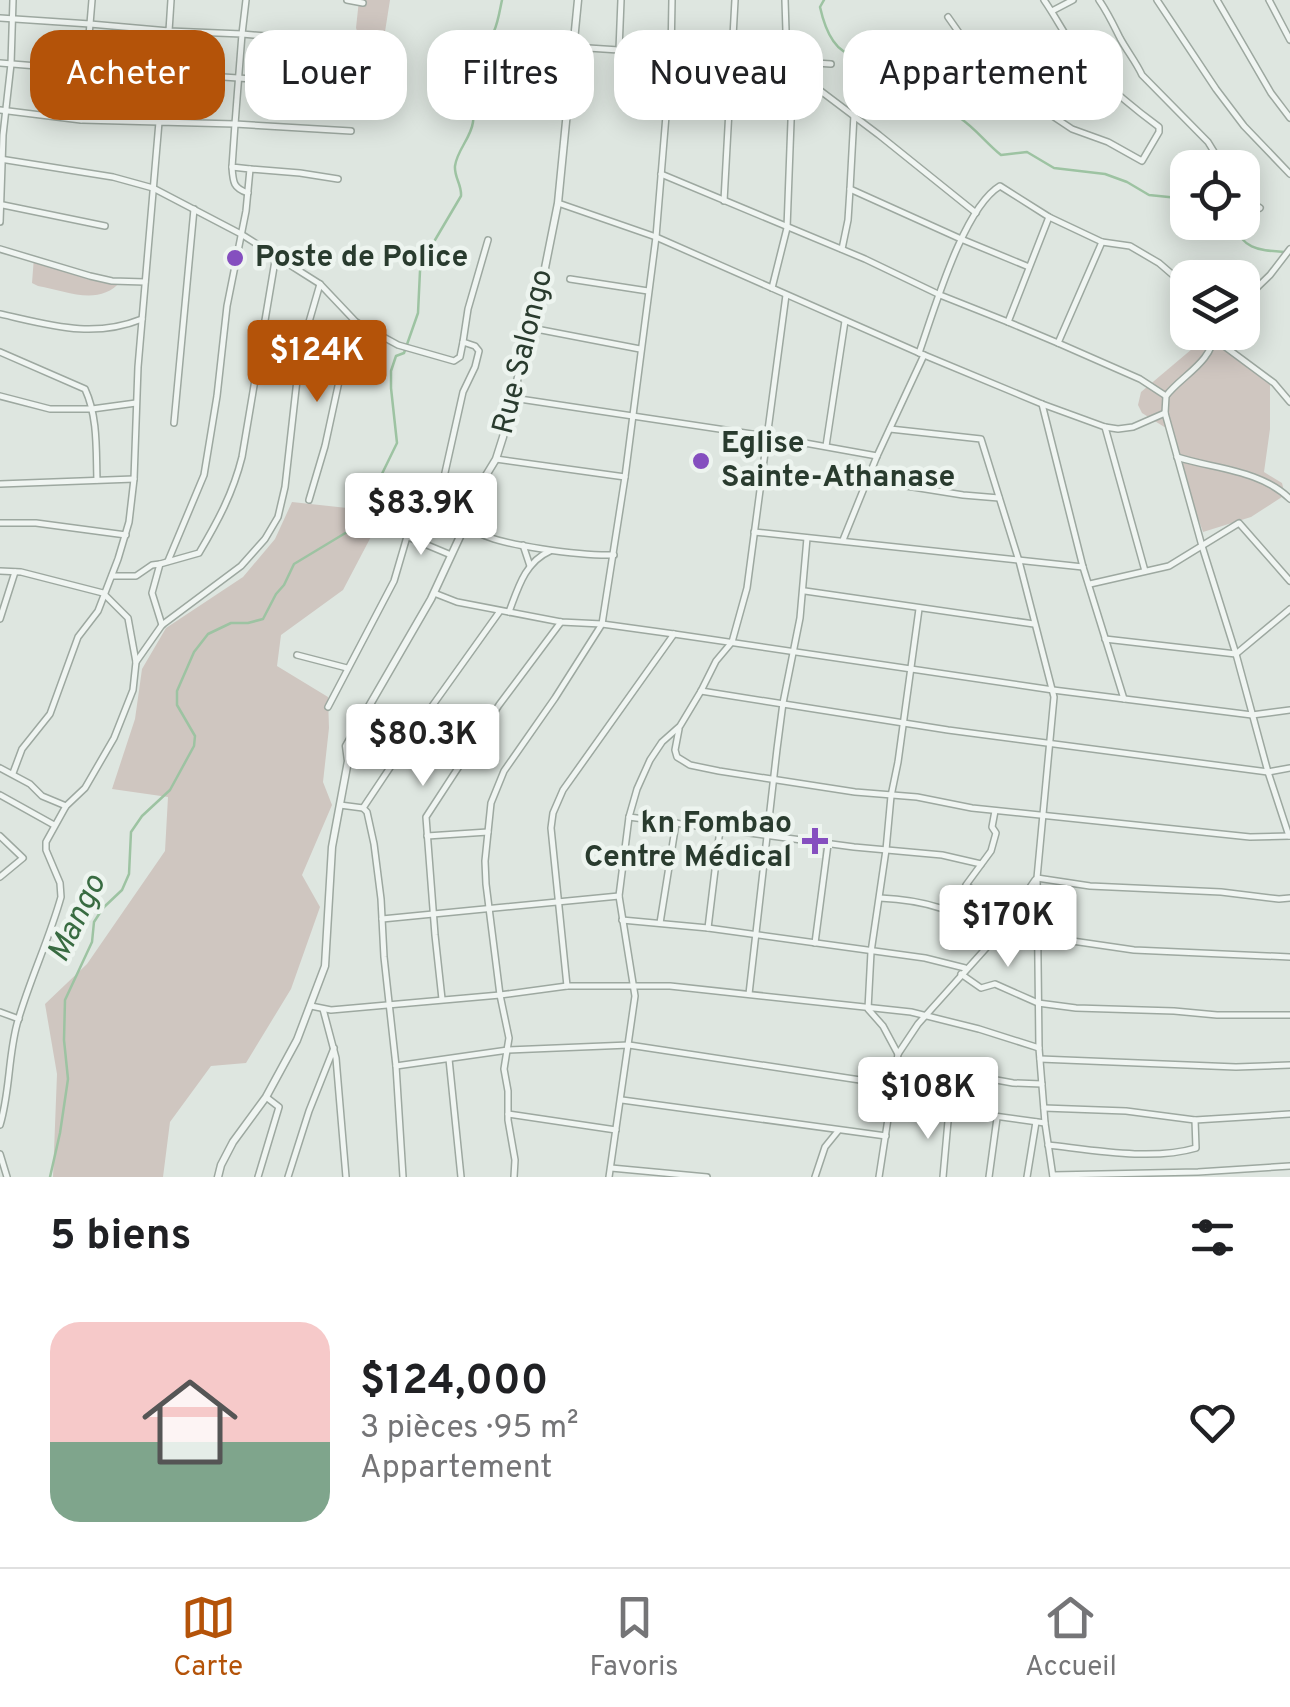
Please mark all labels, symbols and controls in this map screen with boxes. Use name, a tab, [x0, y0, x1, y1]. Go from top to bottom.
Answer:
chip: Acheter	[30, 30, 225, 120]
chip: Louer	[245, 30, 407, 120]
chip: Filtres	[427, 30, 594, 120]
chip: Nouveau	[614, 30, 823, 120]
chip: Appartement	[843, 30, 1123, 120]
map controls	[1170, 150, 1260, 350]
button: locate	[1170, 150, 1260, 240]
place label: Poste de Police	[255, 240, 468, 277]
marker: Poste de Police	[224, 247, 246, 269]
button: layers	[1170, 260, 1260, 350]
street label: Rue Salongo	[486, 266, 562, 438]
pin: $124K	[247, 320, 387, 405]
text: $124K	[270, 332, 364, 372]
place label: Eglise Sainte-Athanase	[721, 426, 955, 497]
marker: Eglise Sainte-Athanase	[690, 450, 712, 472]
pin: $83.9K	[340, 473, 502, 558]
text: $83.9K	[367, 485, 475, 525]
pin: $80.3K	[342, 704, 504, 789]
text: $80.3K	[368, 716, 478, 756]
place label: kn Fombao Centre Médical	[584, 806, 792, 877]
marker: kn Fombao Centre Médical	[802, 828, 828, 854]
water label: Mango	[40, 868, 117, 969]
pin: $170K	[938, 885, 1078, 970]
text: $170K	[962, 897, 1054, 937]
pin: $108K	[858, 1057, 998, 1142]
text: $108K	[880, 1069, 976, 1109]
icon: filters	[1185, 1210, 1240, 1265]
text: 5 biens	[50, 1211, 191, 1264]
text: $124,000	[360, 1356, 548, 1409]
icon: home	[130, 1362, 250, 1482]
icon: heart	[1185, 1395, 1240, 1450]
text: 3 pièces · 95 m²	[360, 1409, 579, 1449]
text: Appartement	[360, 1449, 552, 1489]
tab: Carte	[173, 1590, 243, 1686]
tab: Favoris	[590, 1590, 678, 1686]
tab: Accueil	[1025, 1590, 1117, 1686]

